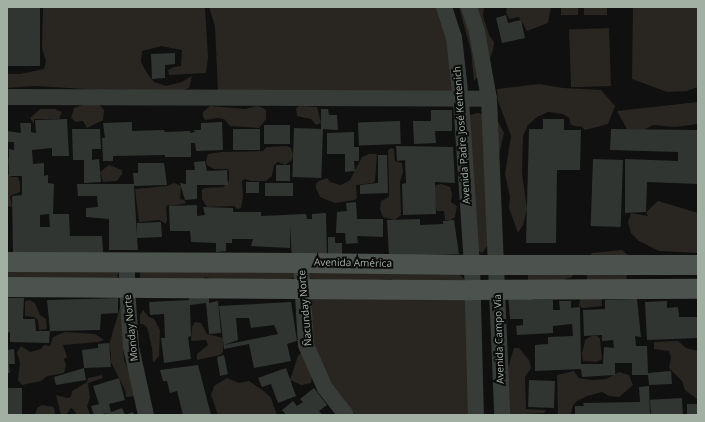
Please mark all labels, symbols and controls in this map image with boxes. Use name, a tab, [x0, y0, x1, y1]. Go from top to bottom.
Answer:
street label: Avenida Padre José Kentenich	[451, 66, 473, 204]
street label: Avenida América	[314, 256, 392, 270]
street label: Ñacunday Norte	[296, 270, 314, 346]
street label: Monday Norte	[122, 294, 140, 362]
street label: Avenida Campo Vía	[491, 294, 507, 384]

